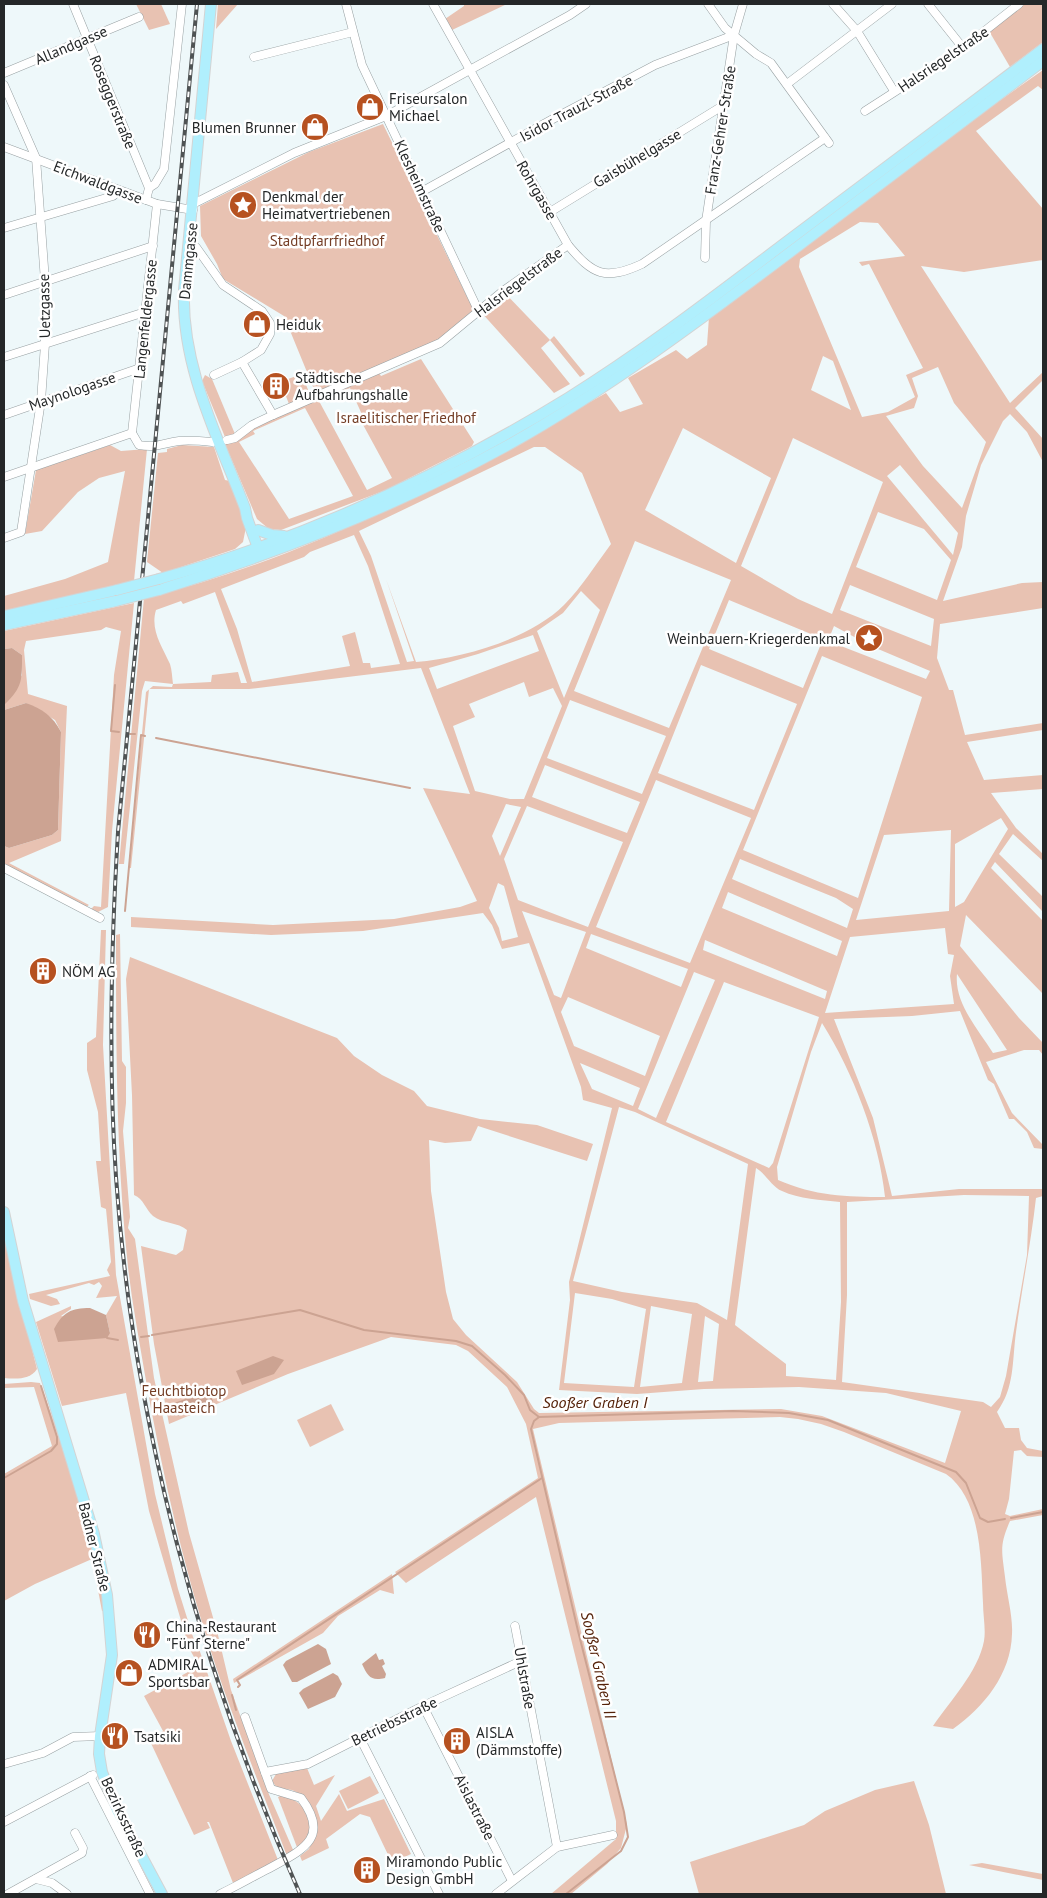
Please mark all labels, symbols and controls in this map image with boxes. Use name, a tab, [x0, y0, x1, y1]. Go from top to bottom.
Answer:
street label: Allandgasse	[32, 21, 110, 69]
street label: Halsriegelstraße	[894, 22, 992, 96]
street label: Roseggerstraße	[86, 52, 140, 152]
street label: Franz-Gehrer-Straße	[700, 64, 740, 196]
street label: Isidor Trauzl-Straße	[516, 70, 636, 146]
place label: Friseursalon Michael	[389, 89, 467, 125]
shop icon: Friseursalon Michael	[355, 92, 385, 122]
shop icon: Blumen Brunner	[300, 112, 330, 142]
place label: Blumen Brunner	[192, 118, 296, 137]
street label: Gaisbühelgasse	[590, 124, 684, 192]
street label: Klesheimstraße	[390, 137, 450, 235]
street label: Eichwaldgasse	[51, 156, 145, 208]
street label: Rohrgasse	[512, 157, 562, 223]
place label: Denkmal der Heimatvertriebenen	[262, 187, 390, 223]
place icon: Denkmal der Heimatvertriebenen	[228, 190, 258, 220]
street label: Dammgasse	[175, 222, 201, 300]
park label: Stadtpfarrfriedhof	[270, 231, 385, 250]
street label: Halsriegelstraße	[470, 243, 566, 321]
street label: Langenfeldergasse	[129, 258, 161, 380]
street label: Uetzgasse	[34, 273, 54, 339]
shop icon: Heiduk	[242, 309, 272, 339]
place label: Heiduk	[276, 315, 322, 334]
street label: Maynologasse	[26, 367, 118, 415]
place label: Städtische Aufbahrungshalle	[295, 368, 408, 404]
building icon: Städtische Aufbahrungshalle	[261, 371, 291, 401]
park label: Israelitischer Friedhof	[336, 408, 477, 427]
place icon: Weinbauern-Kriegerdenkmal	[854, 623, 884, 653]
place label: Weinbauern-Kriegerdenkmal	[667, 629, 851, 648]
building icon: NÖM AG	[28, 956, 58, 986]
place label: NÖM AG	[62, 962, 115, 981]
park label: Feuchtbiotop Haasteich	[142, 1381, 226, 1417]
water label: Sooßer Graben I	[543, 1392, 648, 1412]
street label: Badner Straße	[75, 1500, 115, 1594]
water label: Sooßer Graben II	[577, 1609, 621, 1721]
place label: China-Restaurant "Fünf Sterne"	[166, 1617, 276, 1653]
restaurant icon: China-Restaurant "Fünf Sterne"	[132, 1620, 162, 1650]
street label: Uhlstraße	[510, 1645, 540, 1711]
place label: ADMIRAL Sportsbar	[148, 1655, 210, 1691]
shop icon: ADMIRAL Sportsbar	[114, 1658, 144, 1688]
street label: Betriebsstraße	[348, 1692, 440, 1750]
restaurant icon: Tsatsiki	[100, 1721, 130, 1751]
place label: AISLA (Dämmstoffe)	[476, 1723, 562, 1759]
building icon: AISLA (Dämmstoffe)	[442, 1726, 472, 1756]
place label: Tsatsiki	[134, 1727, 181, 1746]
street label: Aislastraße	[450, 1771, 500, 1843]
street label: Bezirksstraße	[97, 1774, 151, 1860]
place label: Miramondo Public Design GmbH	[386, 1852, 502, 1888]
building icon: Miramondo Public Design GmbH	[352, 1855, 382, 1885]

